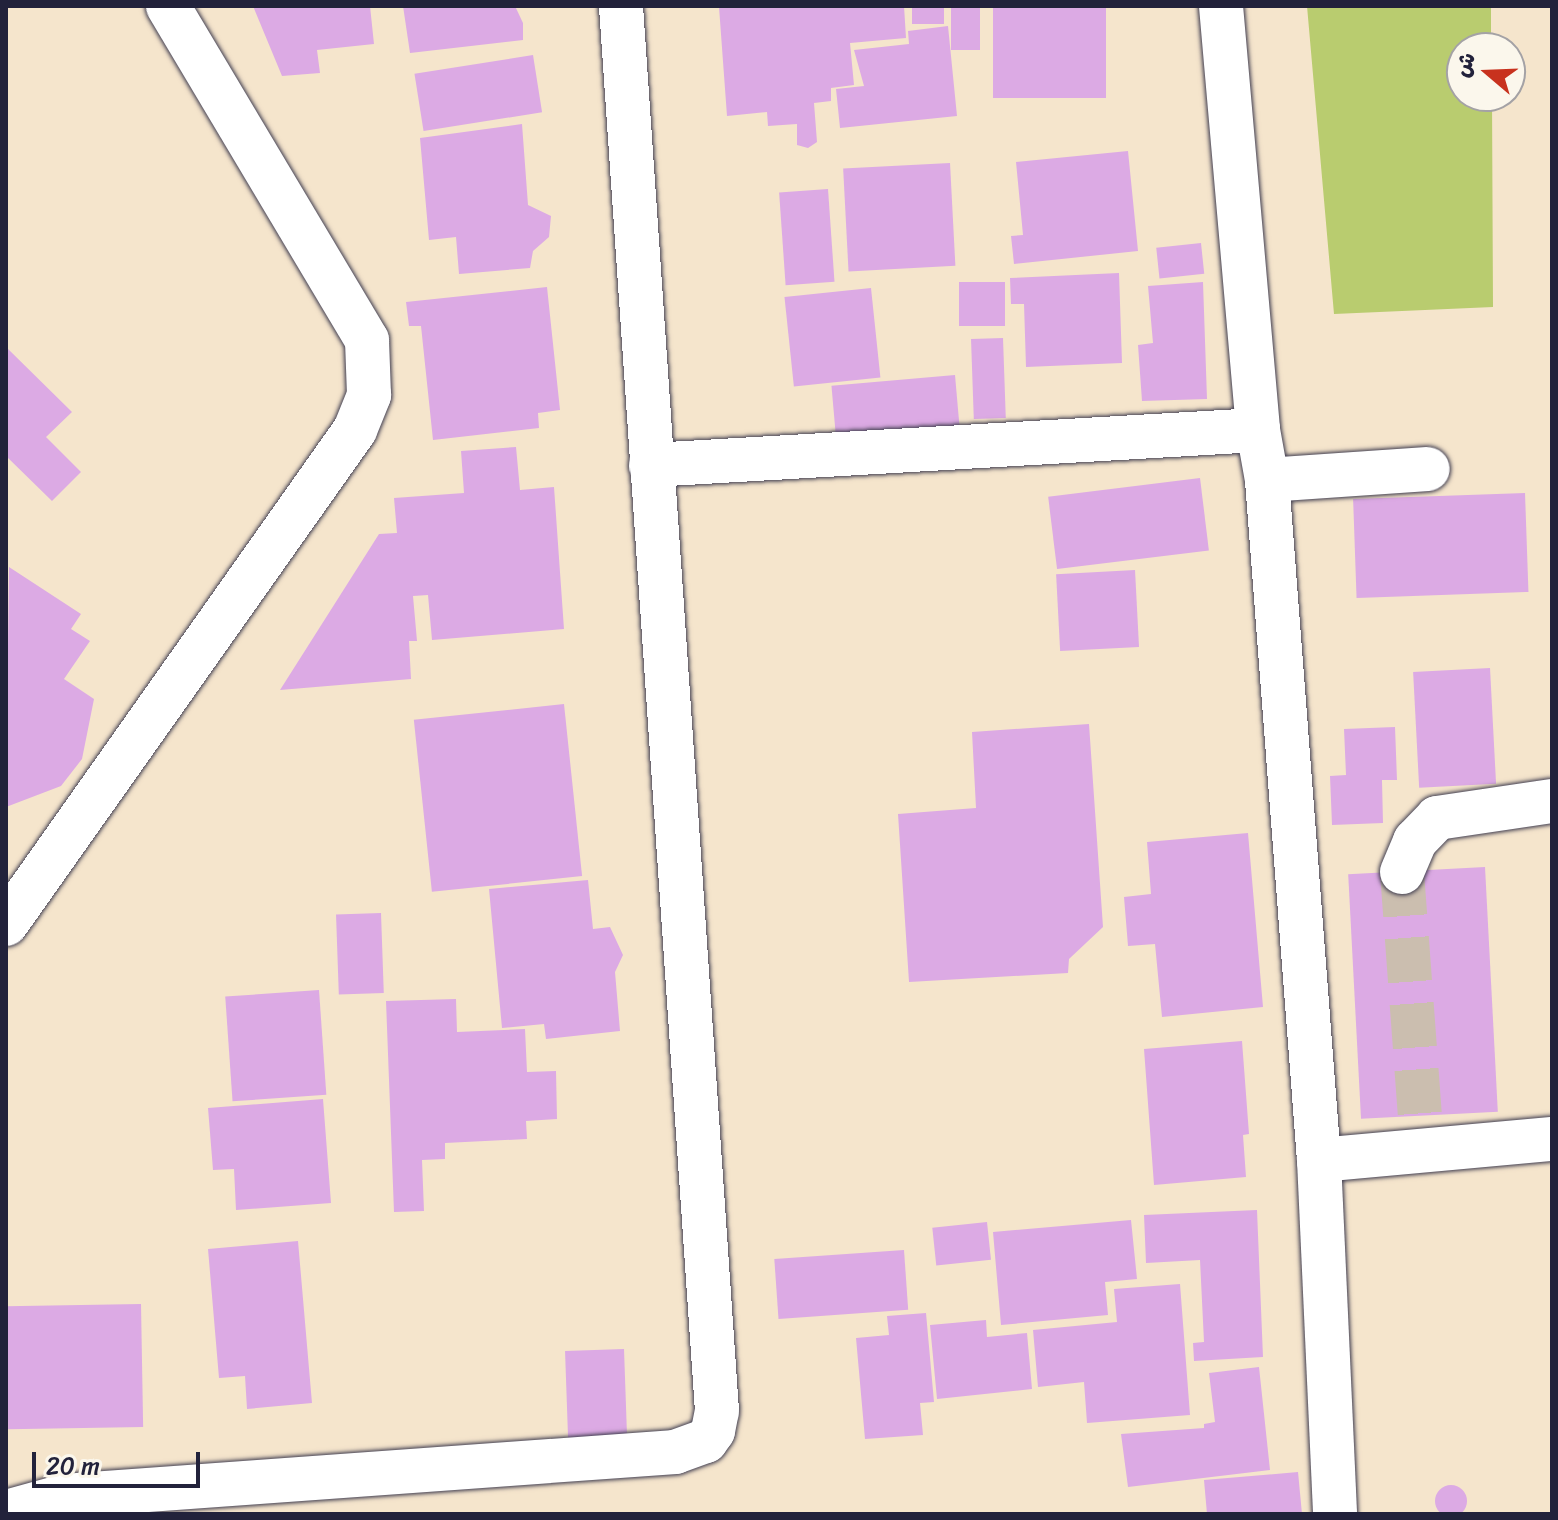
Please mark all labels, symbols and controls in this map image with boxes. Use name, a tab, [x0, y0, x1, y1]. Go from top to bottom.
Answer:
north arrow	[1446, 32, 1526, 112]
text: ش	[1442, 47, 1487, 82]
scale bar	[36, 1436, 204, 1486]
text: 20 m	[46, 1445, 100, 1487]

